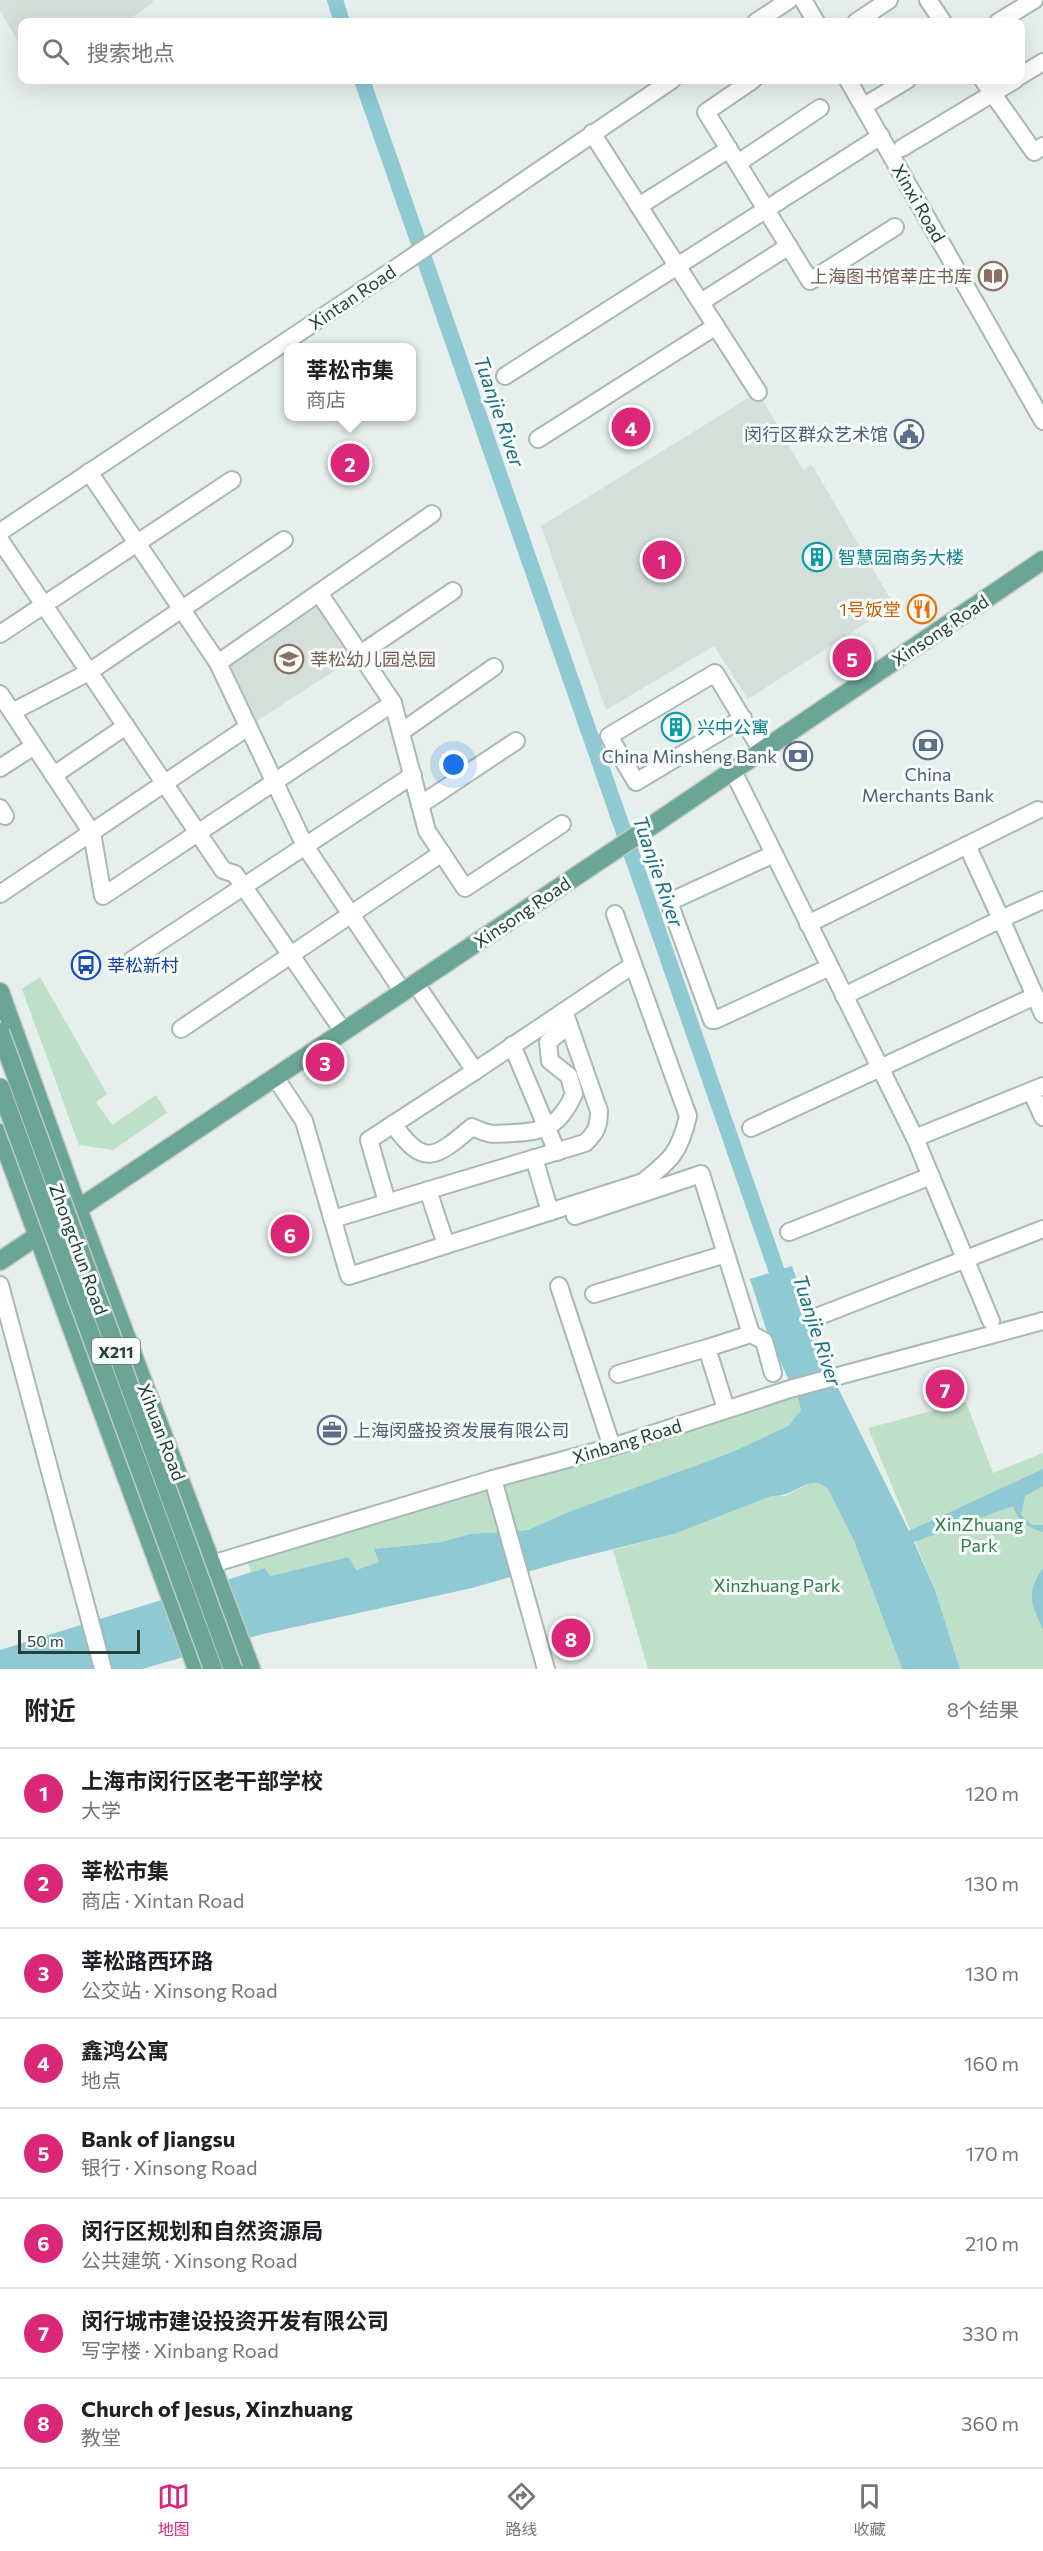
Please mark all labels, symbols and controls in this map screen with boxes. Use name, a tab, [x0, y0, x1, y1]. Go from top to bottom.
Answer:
search box	[18, 18, 1025, 84]
icon: search	[39, 35, 72, 68]
text: 搜索地点	[87, 39, 175, 66]
street label: Xinxi Road	[888, 160, 950, 246]
street label: Xintan Road	[305, 260, 399, 334]
library icon: 上海图书馆莘庄书库	[977, 260, 1009, 292]
place label: 上海图书馆莘庄书库	[810, 265, 972, 287]
popup	[284, 343, 416, 421]
water label: Tuanjie River	[470, 352, 531, 471]
text: 莘松市集	[306, 356, 394, 383]
text: 商店	[306, 387, 346, 411]
pin: 4	[612, 404, 650, 450]
public building icon: 闵行区群众艺术馆	[893, 418, 925, 450]
place label: 闵行区群众艺术馆	[744, 423, 888, 445]
pin: 2	[330, 440, 370, 486]
pin: 1	[642, 538, 682, 582]
building icon: 智慧园商务大楼	[801, 541, 833, 573]
place label: 智慧园商务大楼	[838, 546, 964, 568]
street label: Xinsong Road	[888, 590, 992, 670]
restaurant icon: 1号饭堂	[906, 593, 938, 625]
place label: 1号饭堂	[839, 598, 901, 620]
pin: 5	[832, 636, 872, 680]
school or university icon: 莘松幼儿园总园	[273, 643, 305, 675]
place label: 莘松幼儿园总园	[310, 648, 436, 670]
building icon: 兴中公寓	[660, 711, 692, 743]
place label: 兴中公寓	[697, 716, 769, 738]
bank icon: China Merchants Bank	[912, 729, 944, 761]
bank icon: China Minsheng Bank	[782, 740, 814, 772]
place label: China Minsheng Bank	[602, 745, 777, 767]
your location	[439, 750, 468, 779]
place label: China Merchants Bank	[862, 763, 995, 806]
water label: Tuanjie River	[629, 812, 690, 931]
street label: Xinsong Road	[470, 872, 574, 952]
bus stop icon: 莘松新村	[70, 949, 102, 981]
place label: 莘松新村	[107, 954, 179, 976]
pin: 3	[306, 1040, 344, 1084]
street label: Zhongchun Road	[45, 1180, 113, 1318]
pin: 6	[270, 1212, 310, 1256]
water label: Tuanjie River	[789, 1271, 848, 1390]
road number: X211	[92, 1338, 140, 1364]
pin: 7	[926, 1366, 964, 1412]
street label: Xihuan Road	[133, 1380, 191, 1484]
office icon: 上海闵盛投资发展有限公司	[316, 1414, 348, 1446]
street label: Xinbang Road	[570, 1414, 684, 1468]
place label: 上海闵盛投资发展有限公司	[353, 1419, 569, 1441]
park label: XinZhuang Park	[934, 1513, 1024, 1556]
park label: Xinzhuang Park	[713, 1574, 841, 1596]
pin: 8	[552, 1616, 590, 1660]
scale bar	[18, 1627, 140, 1654]
text: 50 m	[27, 1631, 64, 1650]
text: 附近	[24, 1694, 76, 1725]
text: 8个结果	[947, 1697, 1019, 1721]
text: 上海市闵行区老干部学校	[81, 1767, 323, 1794]
text: 1	[39, 1781, 48, 1805]
text: 120 m	[965, 1781, 1019, 1805]
text: 大学	[81, 1798, 121, 1822]
text: 莘松市集	[81, 1857, 169, 1884]
text: 2	[38, 1871, 49, 1895]
text: 130 m	[965, 1871, 1019, 1895]
text: 商店 · Xintan Road	[81, 1888, 244, 1912]
text: 莘松路西环路	[81, 1947, 213, 1974]
text: 3	[38, 1961, 49, 1985]
text: 130 m	[965, 1961, 1019, 1985]
text: 公交站 · Xinsong Road	[81, 1978, 277, 2002]
text: 鑫鸿公寓	[81, 2037, 169, 2064]
text: 4	[37, 2051, 50, 2075]
text: 160 m	[964, 2051, 1019, 2075]
text: 地点	[81, 2068, 121, 2092]
text: Bank of Jiangsu	[81, 2125, 235, 2152]
text: 5	[38, 2141, 49, 2165]
text: 170 m	[966, 2141, 1019, 2165]
text: 银行 · Xinsong Road	[81, 2155, 257, 2179]
text: 闵行区规划和自然资源局	[81, 2217, 323, 2244]
text: 6	[37, 2231, 50, 2255]
text: 210 m	[965, 2231, 1019, 2255]
text: 公共建筑 · Xinsong Road	[81, 2248, 297, 2272]
text: 闵行城市建设投资开发有限公司	[81, 2307, 389, 2334]
text: 7	[38, 2321, 49, 2345]
text: 330 m	[962, 2321, 1019, 2345]
text: 写字楼 · Xinbang Road	[81, 2338, 279, 2362]
text: Church of Jesus, Xinzhuang	[81, 2395, 353, 2422]
text: 8	[37, 2411, 50, 2435]
text: 360 m	[961, 2411, 1019, 2435]
text: 教堂	[81, 2425, 121, 2449]
tab: 地图	[157, 2480, 190, 2540]
tab: 路线	[505, 2480, 538, 2540]
tab: 收藏	[853, 2480, 886, 2540]

